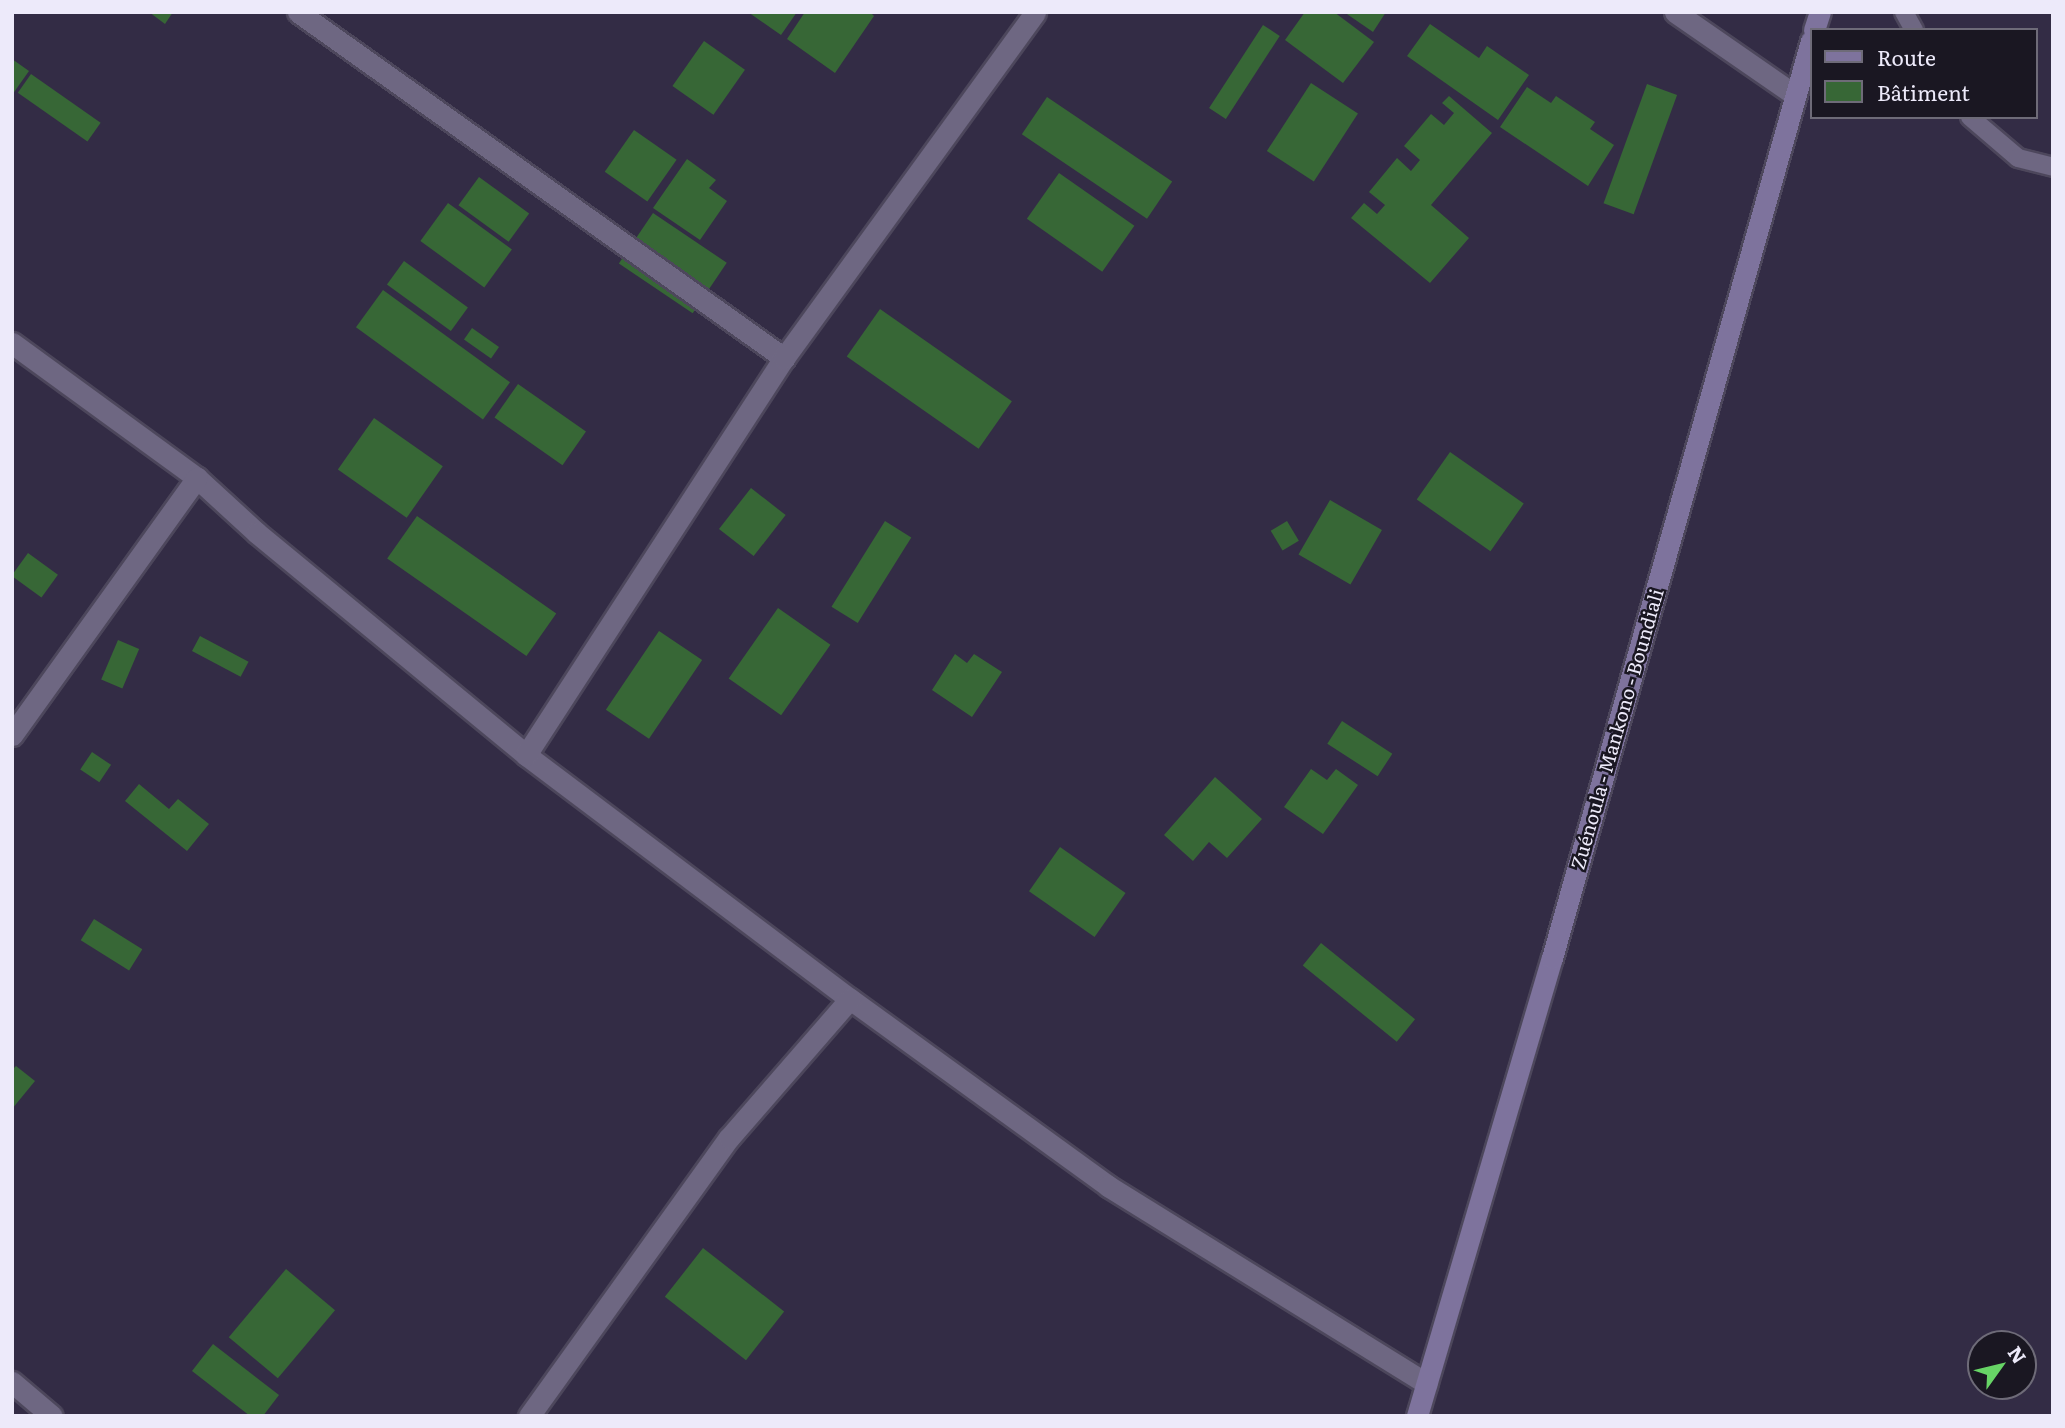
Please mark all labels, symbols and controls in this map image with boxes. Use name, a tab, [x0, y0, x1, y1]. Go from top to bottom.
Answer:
legend	[1810, 28, 2037, 119]
text: Route	[1877, 41, 1936, 72]
text: Bâtiment	[1877, 76, 1970, 107]
street label: Zuénoula - Mankono - Boundiali	[1566, 586, 1668, 872]
north arrow	[1967, 1330, 2037, 1400]
text: N	[2002, 1340, 2034, 1369]

